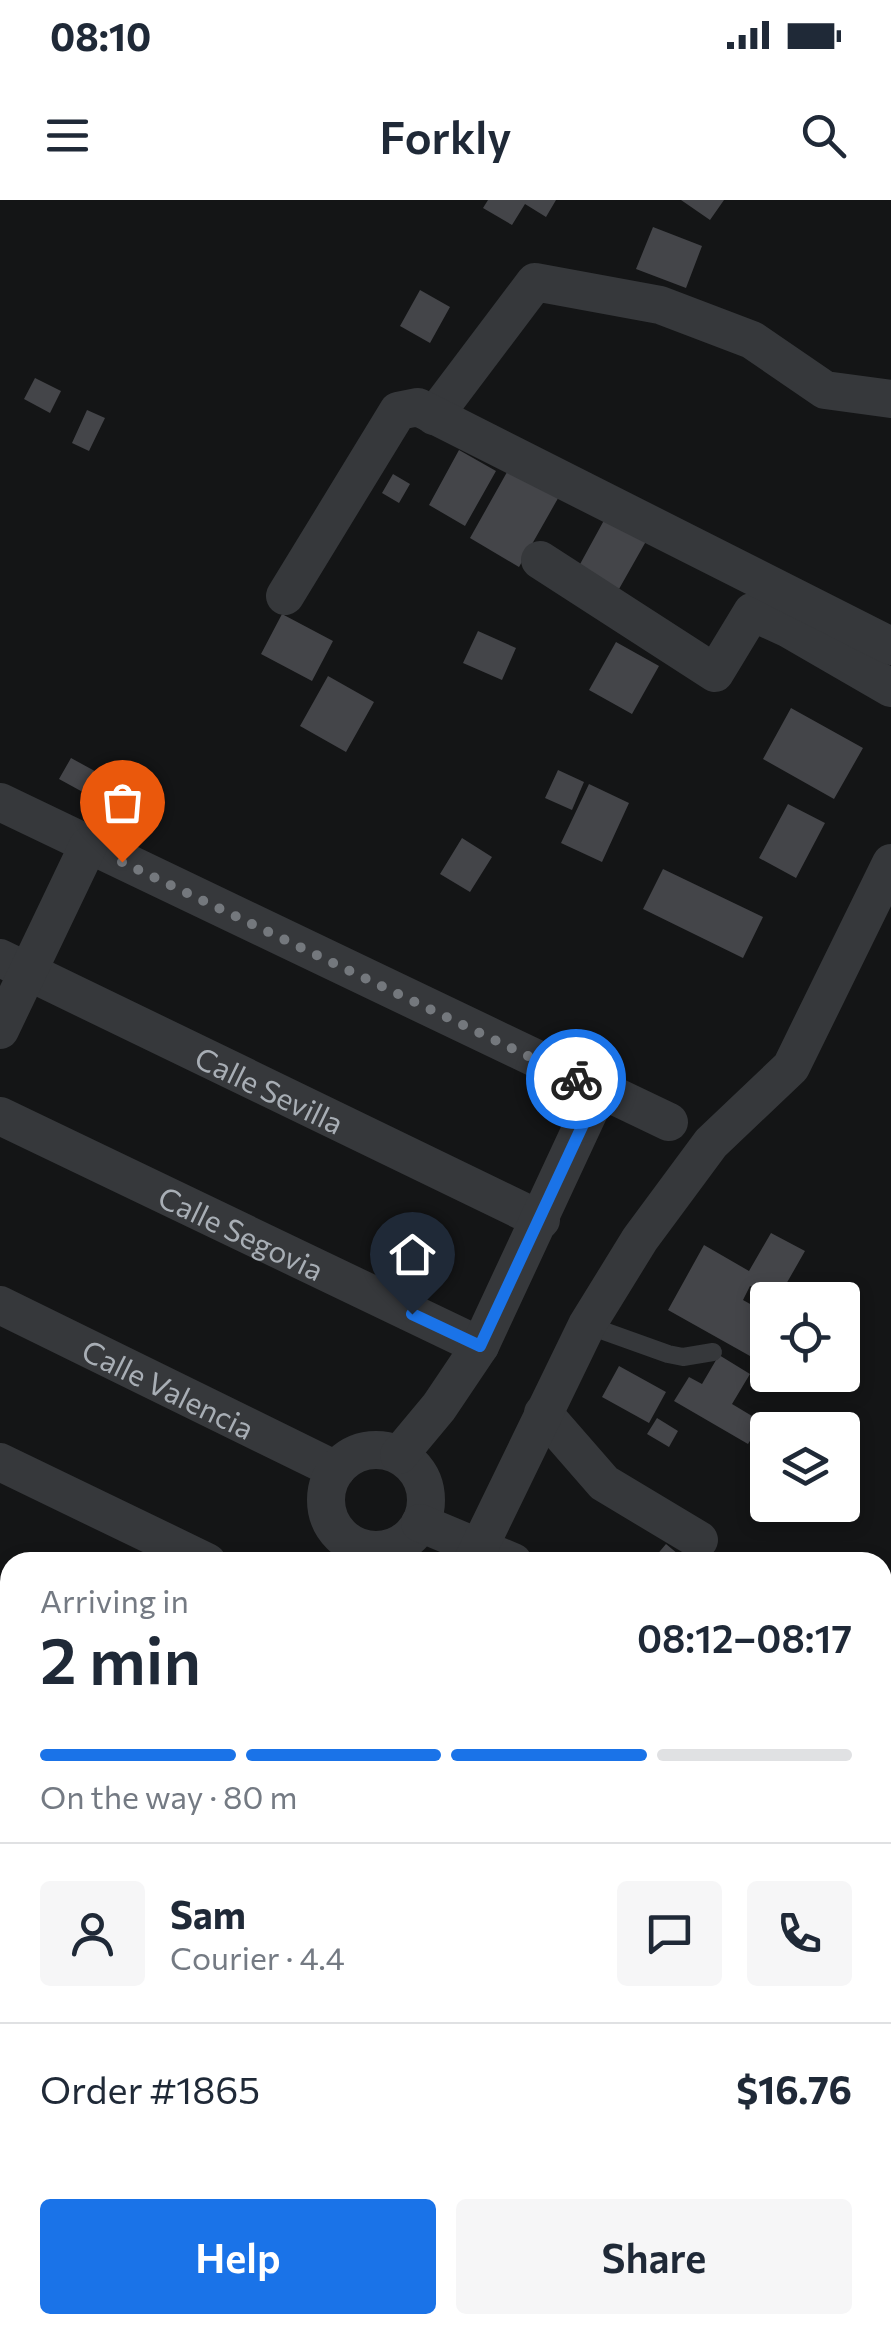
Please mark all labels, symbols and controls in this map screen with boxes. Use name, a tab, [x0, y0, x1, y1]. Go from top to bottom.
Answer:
text: 08:10	[50, 12, 151, 59]
icon: menu	[40, 108, 95, 163]
text: Forkly	[379, 108, 512, 163]
icon: search	[796, 108, 851, 163]
pin	[80, 760, 165, 863]
icon: bag	[95, 775, 150, 830]
courier	[526, 1029, 626, 1129]
street label: Calle Sevilla	[190, 1037, 350, 1140]
icon: bike	[549, 1052, 604, 1107]
street label: Calle Segovia	[153, 1177, 330, 1287]
pin	[370, 1212, 455, 1315]
icon: home	[385, 1227, 440, 1282]
map controls	[750, 1282, 860, 1522]
button: locate	[750, 1282, 860, 1392]
street label: Calle Valencia	[77, 1330, 261, 1446]
button: layers	[750, 1412, 860, 1522]
text: Arriving in	[40, 1580, 189, 1620]
text: 08:12–08:17	[637, 1614, 852, 1661]
text: 2 min	[40, 1618, 201, 1697]
text: On the way · 80 m	[40, 1776, 297, 1816]
button: person	[40, 1881, 145, 1986]
button: chat	[617, 1881, 722, 1986]
button: phone	[747, 1881, 852, 1986]
text: Sam	[170, 1890, 246, 1937]
text: Courier · 4.4	[170, 1937, 345, 1977]
text: Order #1865	[40, 2065, 260, 2112]
text: $16.76	[736, 2065, 852, 2112]
button: Help	[40, 2199, 436, 2314]
button: Share	[456, 2199, 852, 2314]

